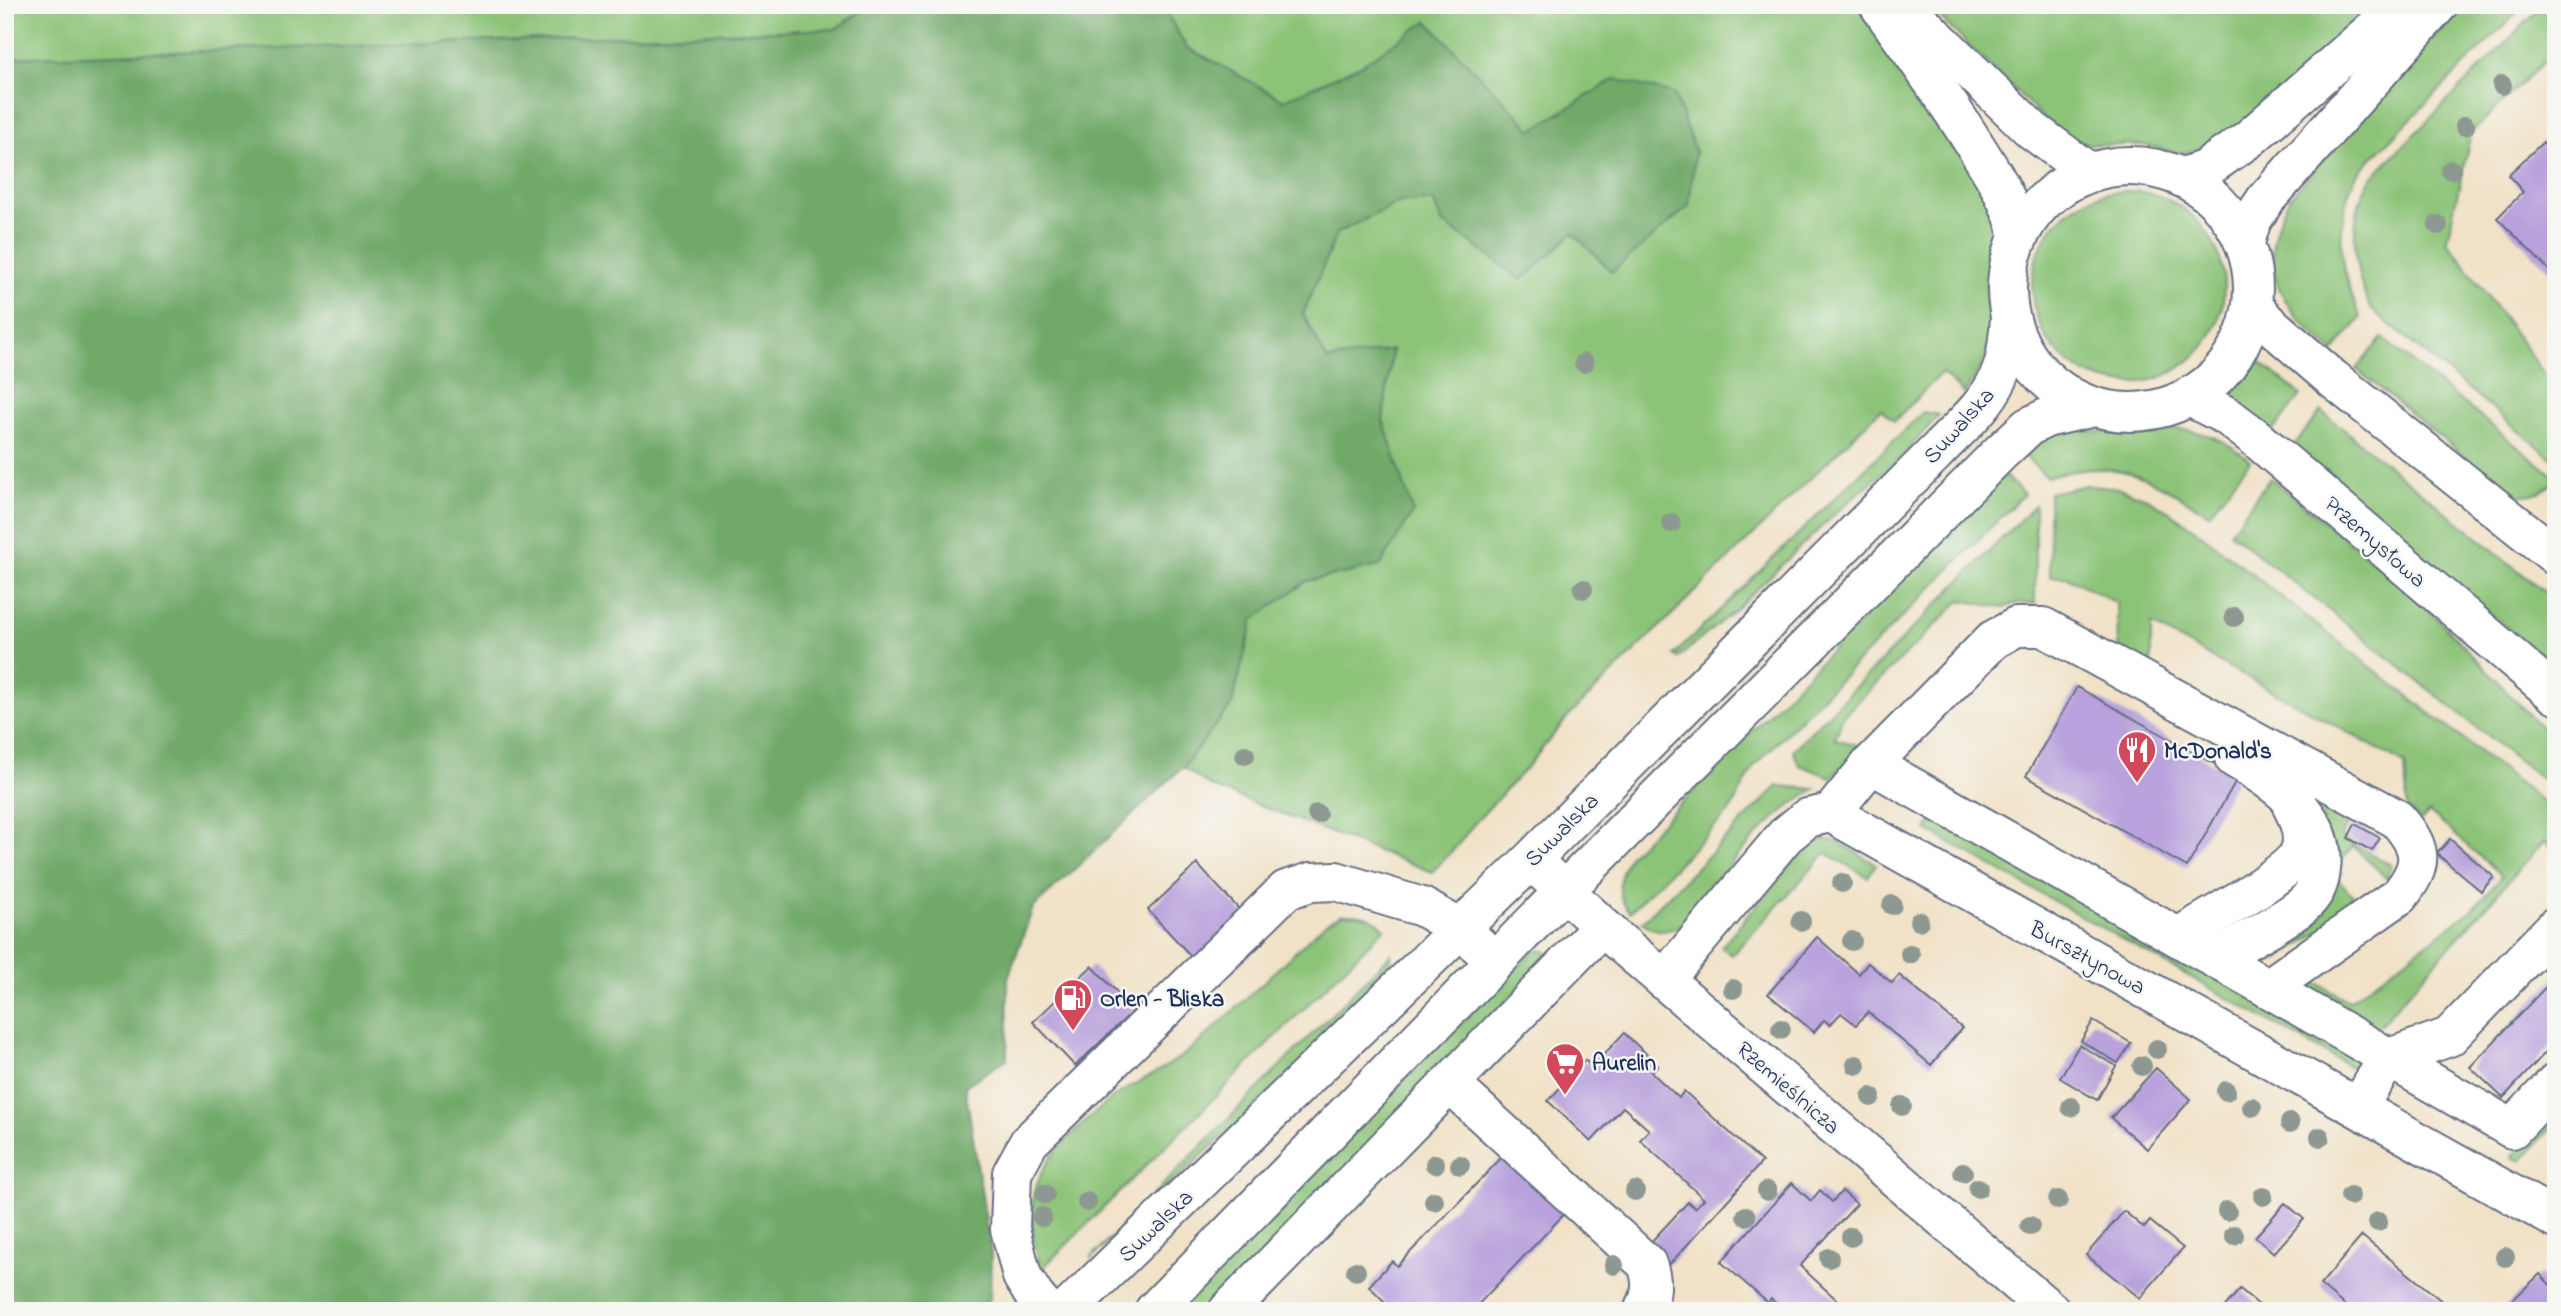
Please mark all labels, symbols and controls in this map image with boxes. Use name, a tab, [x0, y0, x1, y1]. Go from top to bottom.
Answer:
street label: Suwalska	[1916, 381, 2003, 472]
street label: Przemysłowa	[2315, 489, 2433, 598]
restaurant icon: McDonald's	[2116, 729, 2158, 784]
place label: McDonald's	[2164, 736, 2272, 769]
street label: Suwalska	[1518, 786, 1607, 875]
street label: Bursztynowa	[2021, 913, 2151, 1006]
fuel station icon: Orlen - Bliska	[1052, 977, 1094, 1032]
place label: Orlen - Bliska	[1100, 984, 1224, 1017]
street label: Rzemieślnicza	[1728, 1034, 1847, 1143]
supermarket icon: Aurelin	[1544, 1041, 1586, 1096]
place label: Aurelin	[1592, 1048, 1656, 1081]
street label: Suwalska	[1112, 1182, 1202, 1271]

